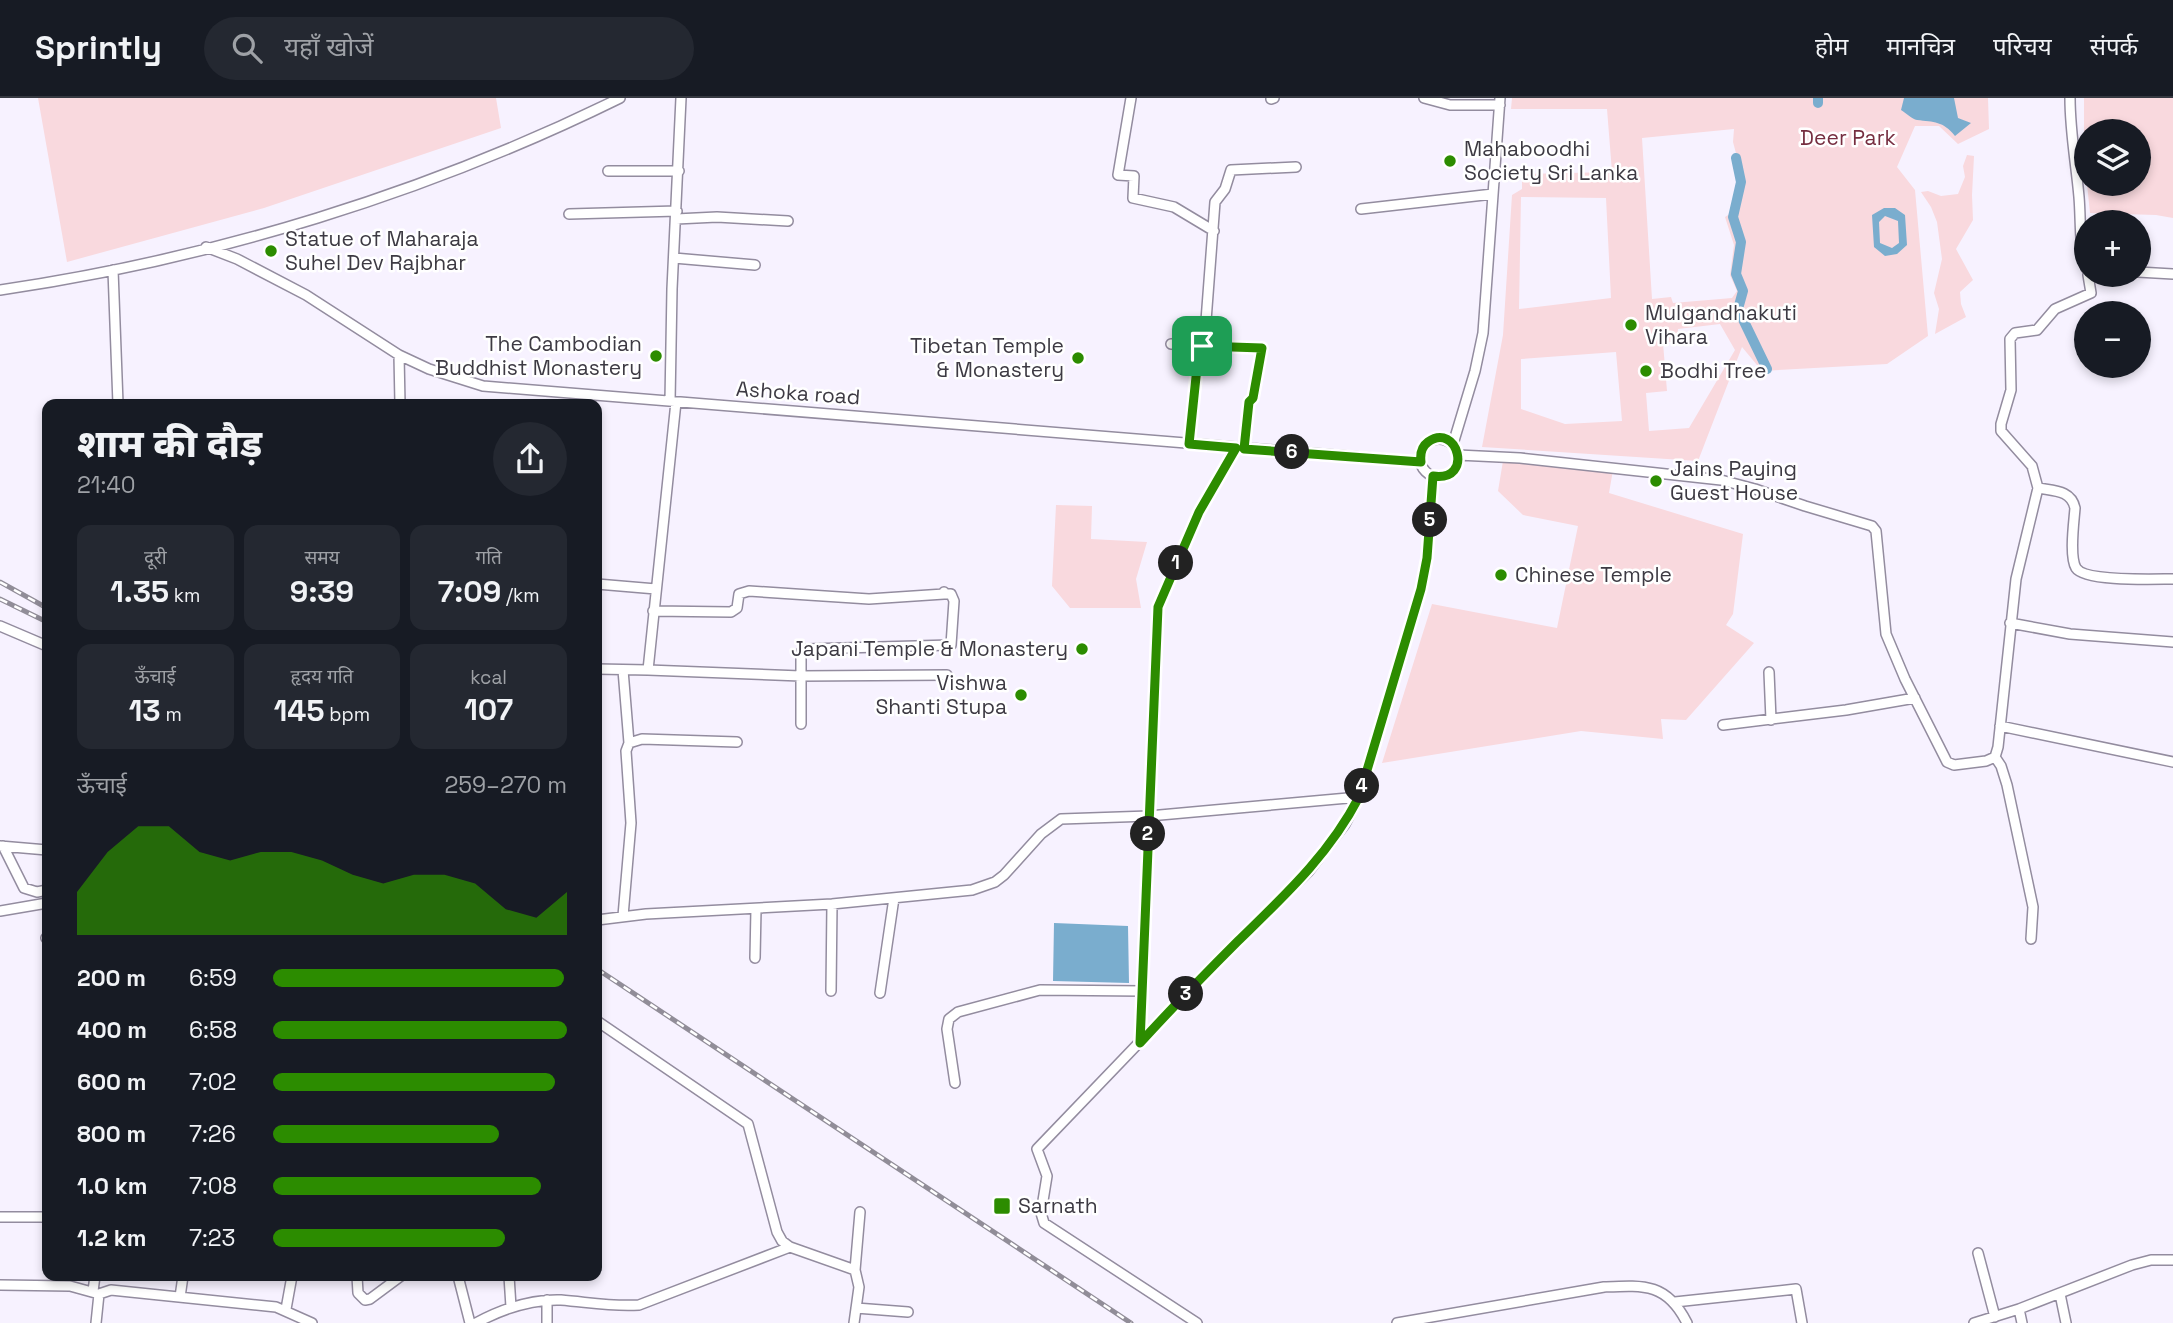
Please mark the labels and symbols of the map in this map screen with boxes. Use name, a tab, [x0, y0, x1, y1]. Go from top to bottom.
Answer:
park label: Deer Park	[1800, 124, 1896, 151]
place label: Mahaboodhi Society Sri Lanka	[1464, 135, 1638, 186]
marker: Mahaboodhi Society Sri Lanka	[1442, 153, 1458, 169]
place label: Statue of Maharaja Suhel Dev Rajbhar	[285, 225, 479, 276]
marker: Statue of Maharaja Suhel Dev Rajbhar	[263, 243, 279, 259]
place label: Mulgandhakuti Vihara	[1645, 299, 1797, 350]
pin	[1172, 316, 1232, 376]
marker: Mulgandhakuti Vihara	[1623, 317, 1639, 333]
place label: The Cambodian Buddhist Monastery	[435, 330, 642, 381]
place label: Tibetan Temple & Monastery	[910, 332, 1064, 383]
marker: The Cambodian Buddhist Monastery	[648, 348, 664, 364]
marker: Tibetan Temple & Monastery	[1070, 350, 1086, 366]
place label: Bodhi Tree	[1660, 357, 1766, 384]
marker: Bodhi Tree	[1638, 363, 1654, 379]
street label: Ashoka road	[735, 375, 861, 410]
pin: 6	[1274, 434, 1310, 470]
place label: Jains Paying Guest House	[1670, 455, 1798, 506]
marker: Jains Paying Guest House	[1648, 473, 1664, 489]
pin: 5	[1412, 502, 1448, 538]
pin: 1	[1158, 546, 1194, 580]
place label: Chinese Temple	[1515, 561, 1672, 588]
marker: Chinese Temple	[1493, 567, 1509, 583]
place label: Japani Temple & Monastery	[791, 635, 1068, 662]
marker: Japani Temple & Monastery	[1074, 641, 1090, 657]
place label: Vishwa Shanti Stupa	[875, 669, 1007, 720]
marker: Vishwa Shanti Stupa	[1013, 687, 1029, 703]
pin: 4	[1344, 768, 1380, 804]
pin: 2	[1130, 816, 1166, 852]
pin: 3	[1168, 976, 1204, 1012]
place label: Sarnath	[1018, 1192, 1098, 1219]
marker: Sarnath	[992, 1196, 1012, 1216]

